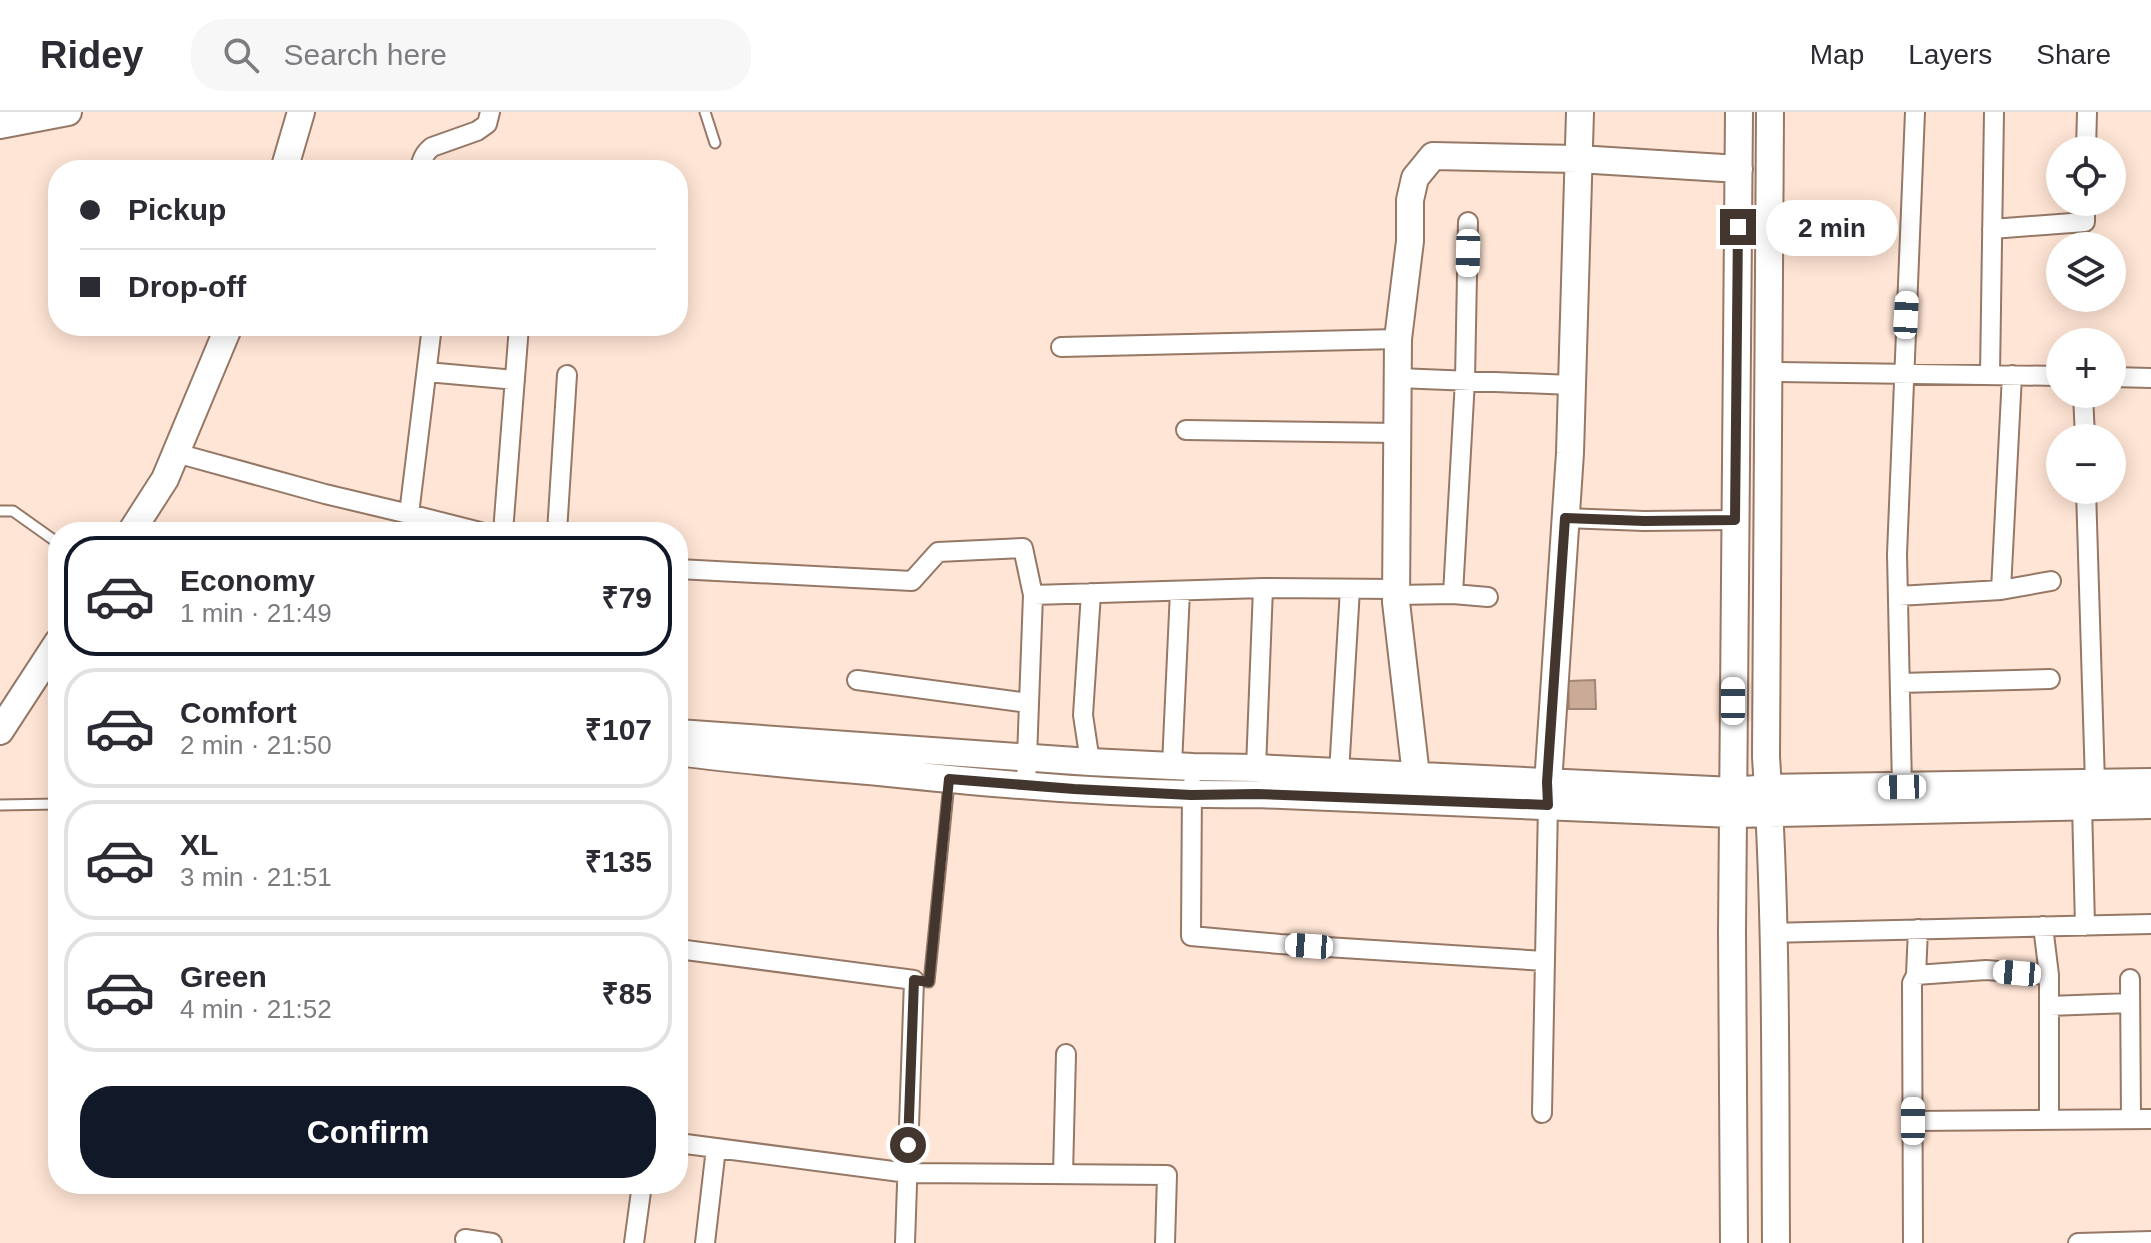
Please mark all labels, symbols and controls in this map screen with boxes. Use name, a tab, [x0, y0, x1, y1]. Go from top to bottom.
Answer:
search box	[191, 19, 751, 91]
icon: search	[219, 33, 263, 77]
text: Ridey	[40, 34, 143, 76]
text: Search here	[283, 38, 447, 71]
text: Map	[1810, 39, 1864, 70]
text: Layers	[1908, 39, 1992, 70]
text: Share	[2036, 39, 2111, 70]
map controls	[2046, 136, 2126, 504]
button: locate	[2046, 136, 2126, 216]
text: Pickup	[128, 193, 226, 226]
callout: 2 min	[1766, 199, 1898, 255]
route end	[1720, 209, 1756, 245]
text: 2 min	[1798, 213, 1866, 243]
car	[1456, 229, 1480, 277]
button: layers	[2046, 232, 2126, 312]
text: Drop-off	[128, 270, 246, 303]
car	[1893, 290, 1919, 340]
button: +	[2046, 328, 2126, 408]
button: −	[2046, 424, 2126, 504]
icon: car	[84, 560, 156, 632]
text: Economy	[180, 564, 315, 597]
text: ₹79	[601, 581, 652, 614]
text: 1 min · 21:49	[180, 598, 332, 628]
car	[1721, 677, 1745, 725]
icon: car	[84, 692, 156, 764]
text: Comfort	[180, 696, 297, 729]
text: ₹107	[585, 713, 652, 746]
text: 2 min · 21:50	[180, 730, 332, 760]
car	[1878, 775, 1926, 799]
icon: car	[84, 824, 156, 896]
text: XL	[180, 828, 218, 861]
text: ₹135	[585, 845, 652, 878]
text: 3 min · 21:51	[180, 862, 332, 892]
car	[1284, 932, 1334, 960]
icon: car	[84, 956, 156, 1028]
car	[1992, 959, 2042, 987]
text: Green	[180, 960, 267, 993]
text: ₹85	[601, 977, 652, 1010]
text: 4 min · 21:52	[180, 994, 332, 1024]
button: Confirm	[80, 1086, 656, 1178]
car	[1901, 1097, 1925, 1145]
route start	[890, 1127, 926, 1163]

